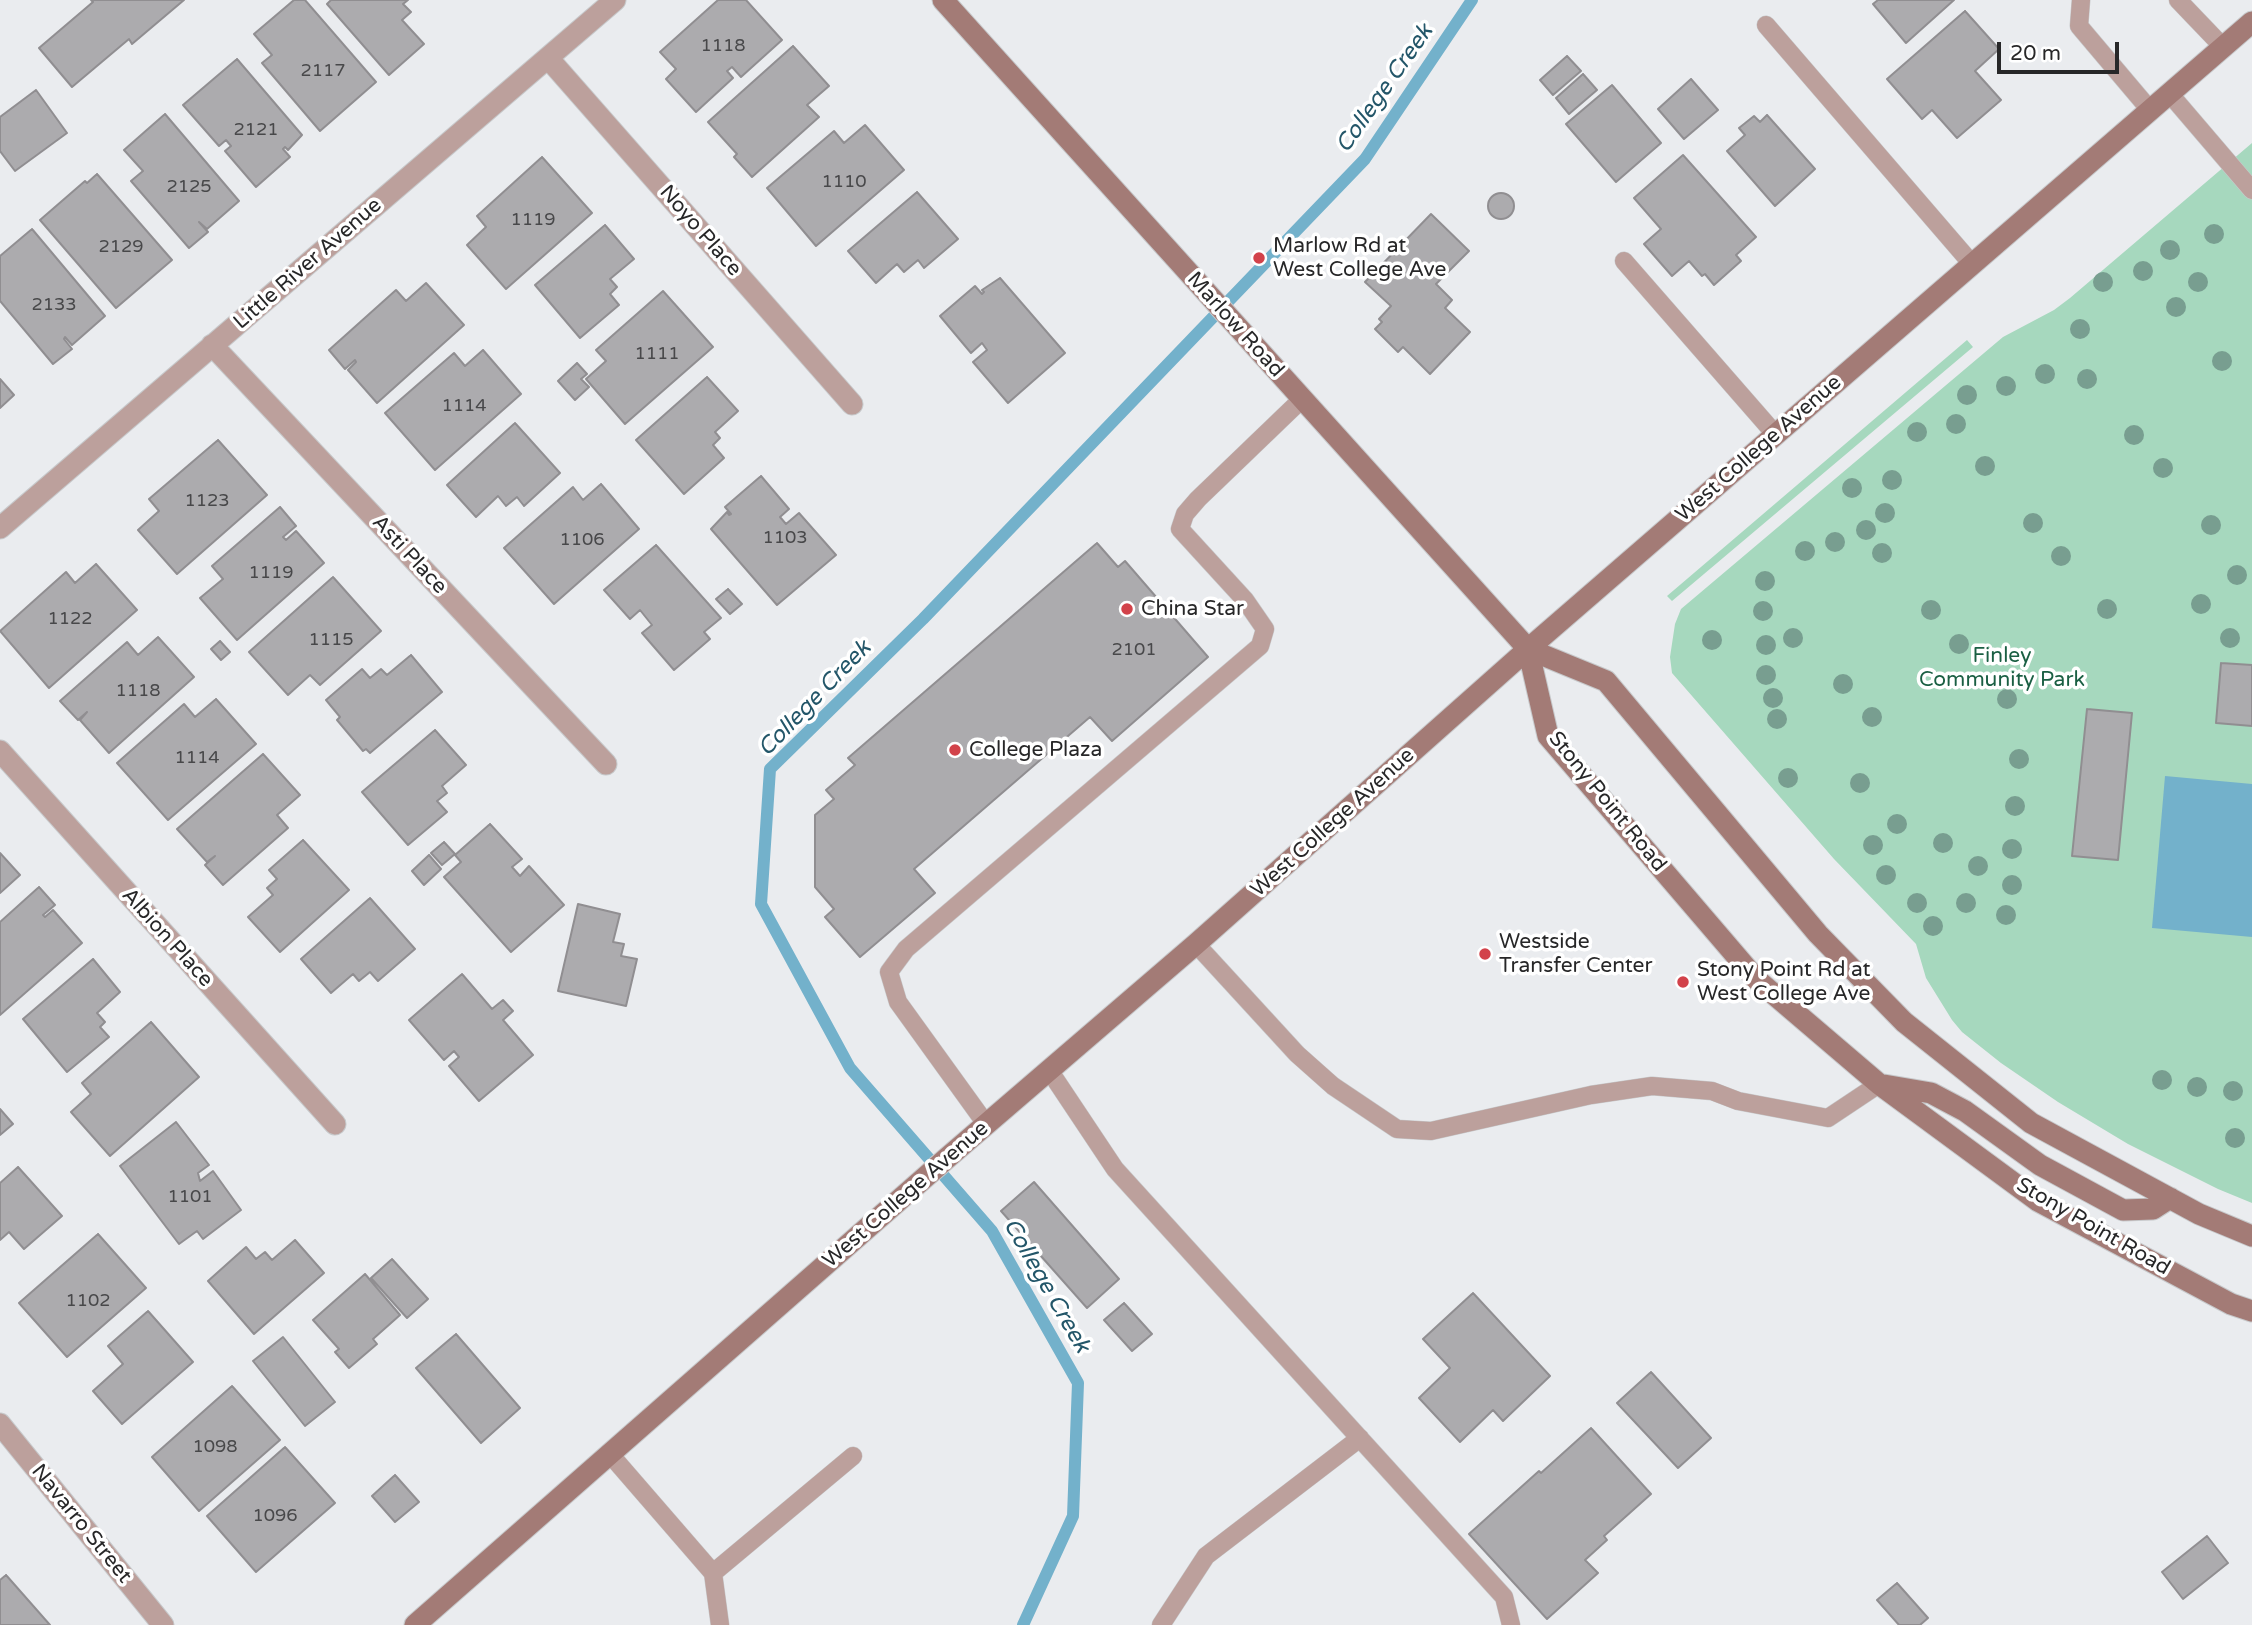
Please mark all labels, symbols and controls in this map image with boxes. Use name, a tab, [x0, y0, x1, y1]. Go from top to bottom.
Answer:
water label: College Creek	[1331, 19, 1439, 159]
scale bar	[2000, 28, 2122, 72]
house number: 1118	[700, 35, 746, 57]
text: 20 m	[2010, 41, 2061, 66]
house number: 2117	[300, 60, 346, 82]
house number: 2121	[233, 119, 279, 141]
house number: 1110	[821, 171, 867, 193]
house number: 2125	[166, 176, 212, 198]
street label: Noyo Place	[654, 180, 746, 282]
street label: Little River Avenue	[229, 193, 387, 335]
house number: 1119	[510, 209, 556, 231]
place label: Marlow Rd at West College Ave	[1273, 233, 1446, 283]
house number: 2129	[98, 236, 144, 258]
marker: Marlow Rd at West College Ave	[1251, 250, 1267, 266]
street label: Marlow Road	[1181, 267, 1289, 383]
house number: 2133	[31, 294, 77, 316]
house number: 1111	[634, 343, 680, 365]
street label: West College Avenue	[1671, 370, 1847, 528]
house number: 1114	[441, 395, 487, 417]
house number: 1123	[184, 490, 230, 512]
street label: Asti Place	[366, 510, 452, 600]
house number: 1103	[762, 527, 808, 549]
house number: 1106	[559, 529, 605, 551]
house number: 1119	[248, 562, 294, 584]
place label: China Star	[1141, 596, 1244, 622]
marker: China Star	[1119, 601, 1135, 617]
house number: 1122	[47, 608, 93, 630]
house number: 1115	[308, 629, 354, 651]
water label: College Creek	[753, 635, 877, 763]
house number: 2101	[1111, 639, 1157, 661]
park label: Finley Community Park	[1919, 643, 2085, 693]
house number: 1118	[115, 680, 161, 702]
street label: Stony Point Road	[1543, 727, 1671, 877]
place label: College Plaza	[969, 737, 1102, 763]
marker: College Plaza	[947, 742, 963, 758]
street label: West College Avenue	[1246, 743, 1420, 903]
house number: 1114	[174, 747, 220, 769]
street label: Albion Place	[116, 883, 218, 993]
place label: Westside Transfer Center	[1499, 929, 1653, 979]
marker: Westside Transfer Center	[1477, 946, 1493, 962]
place label: Stony Point Rd at West College Ave	[1697, 957, 1871, 1007]
marker: Stony Point Rd at West College Ave	[1675, 974, 1691, 990]
street label: West College Avenue	[818, 1116, 994, 1274]
street label: Stony Point Road	[2012, 1173, 2174, 1281]
house number: 1101	[167, 1186, 213, 1208]
water label: College Creek	[996, 1214, 1096, 1358]
house number: 1102	[65, 1290, 111, 1312]
house number: 1098	[192, 1436, 238, 1458]
street label: Navarro Street	[25, 1460, 137, 1588]
house number: 1096	[252, 1505, 298, 1527]

